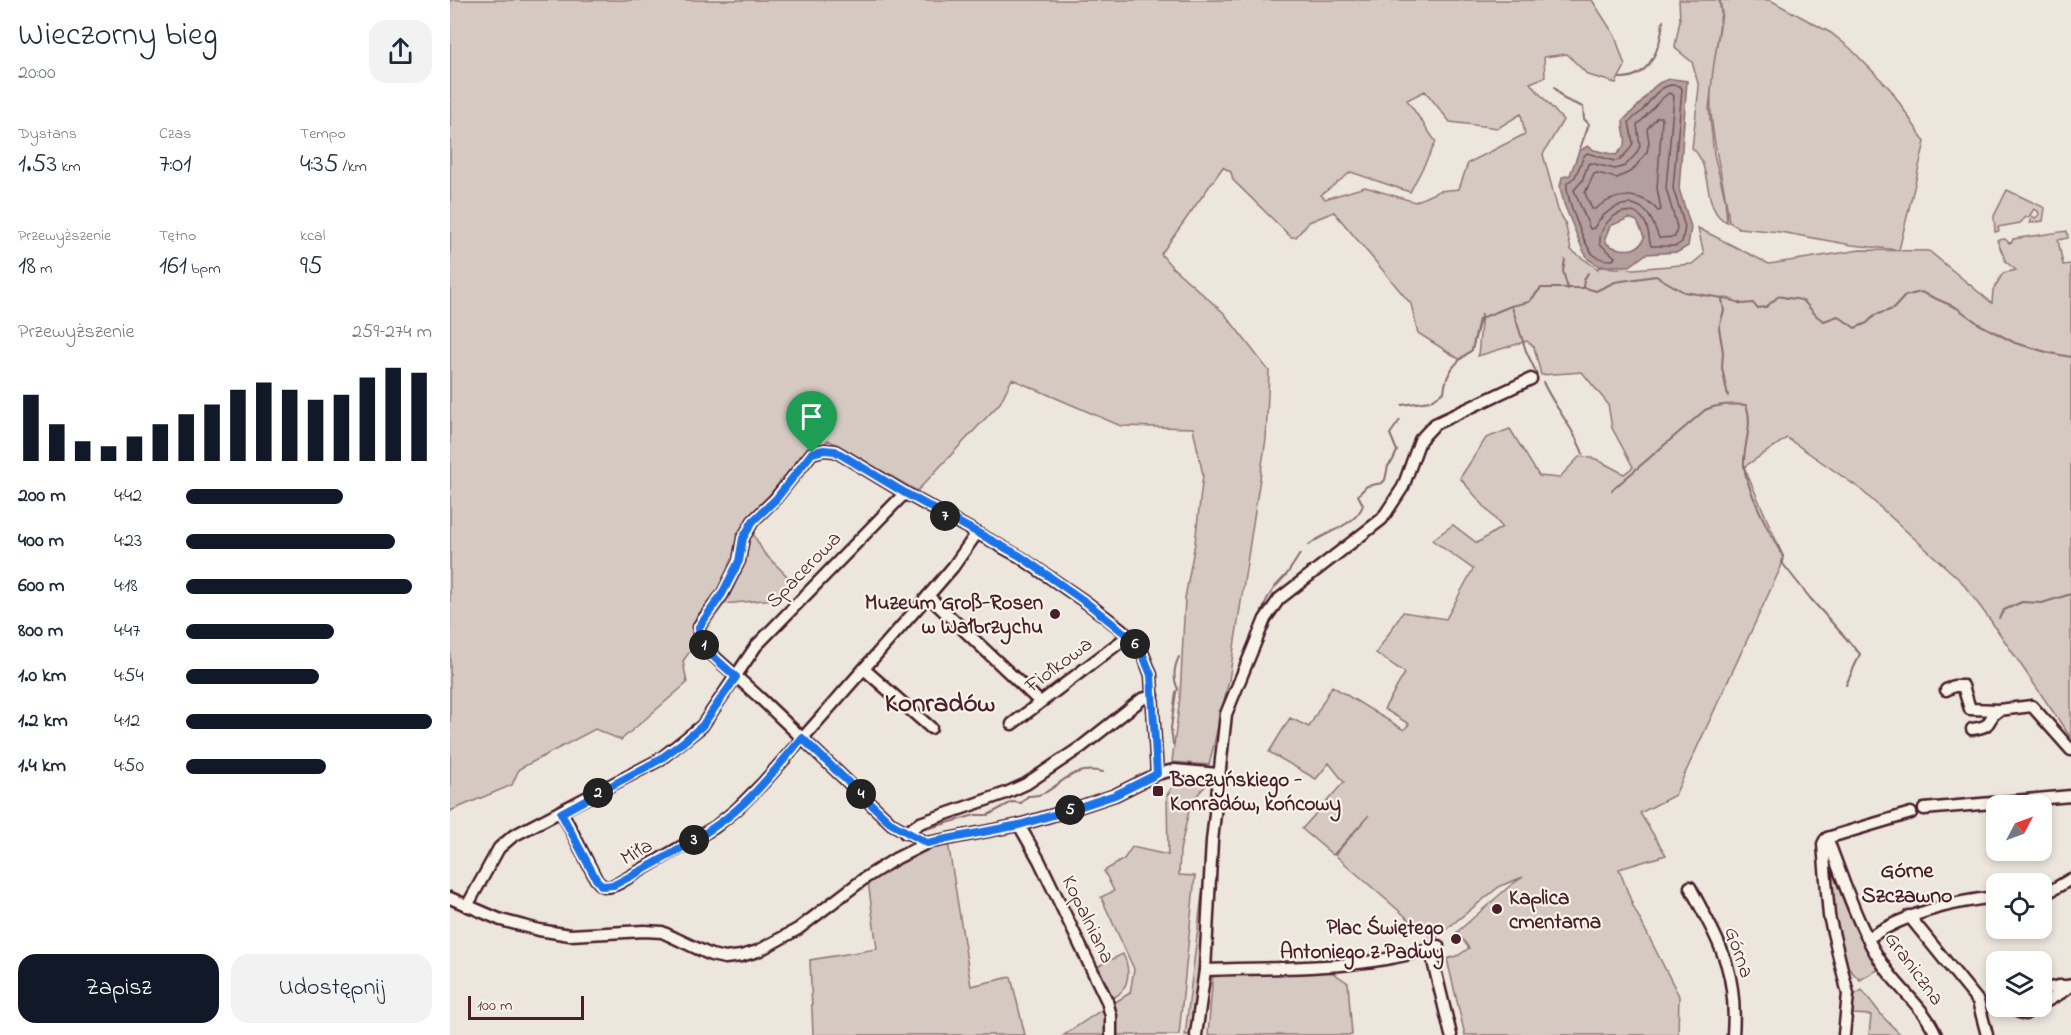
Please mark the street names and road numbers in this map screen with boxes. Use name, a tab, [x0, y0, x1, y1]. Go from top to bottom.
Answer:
street label: Spacerowa	[760, 525, 849, 616]
street label: Fiołkowa	[1018, 630, 1099, 702]
street label: Miła	[615, 832, 659, 874]
street label: Kopalniana	[1053, 871, 1121, 969]
street label: Górna	[1715, 923, 1761, 982]
street label: Graniczna	[1876, 926, 1950, 1012]

